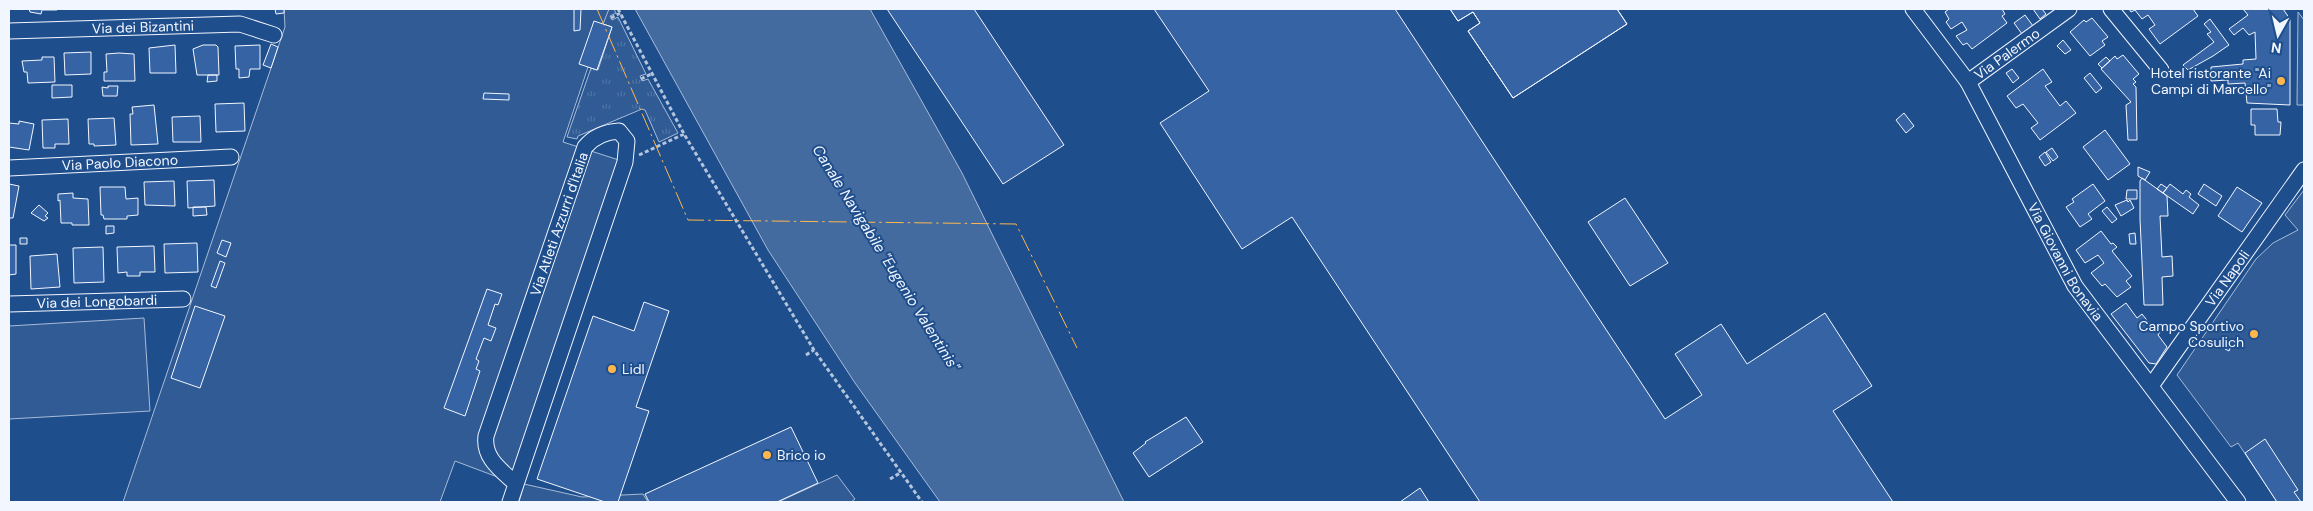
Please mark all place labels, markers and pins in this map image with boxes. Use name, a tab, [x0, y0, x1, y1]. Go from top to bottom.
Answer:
place label: Hotel ristorante "Ai Campi di Marcello"	[2151, 64, 2271, 98]
marker: Hotel ristorante "Ai Campi di Marcello"	[2275, 75, 2287, 87]
place label: Campo Sportivo Cosulich	[2139, 317, 2244, 351]
marker: Campo Sportivo Cosulich	[2248, 328, 2260, 340]
place label: Lidl	[622, 360, 645, 378]
marker: Lidl	[606, 363, 618, 375]
place label: Brico io	[777, 446, 826, 464]
marker: Brico io	[761, 449, 773, 461]

